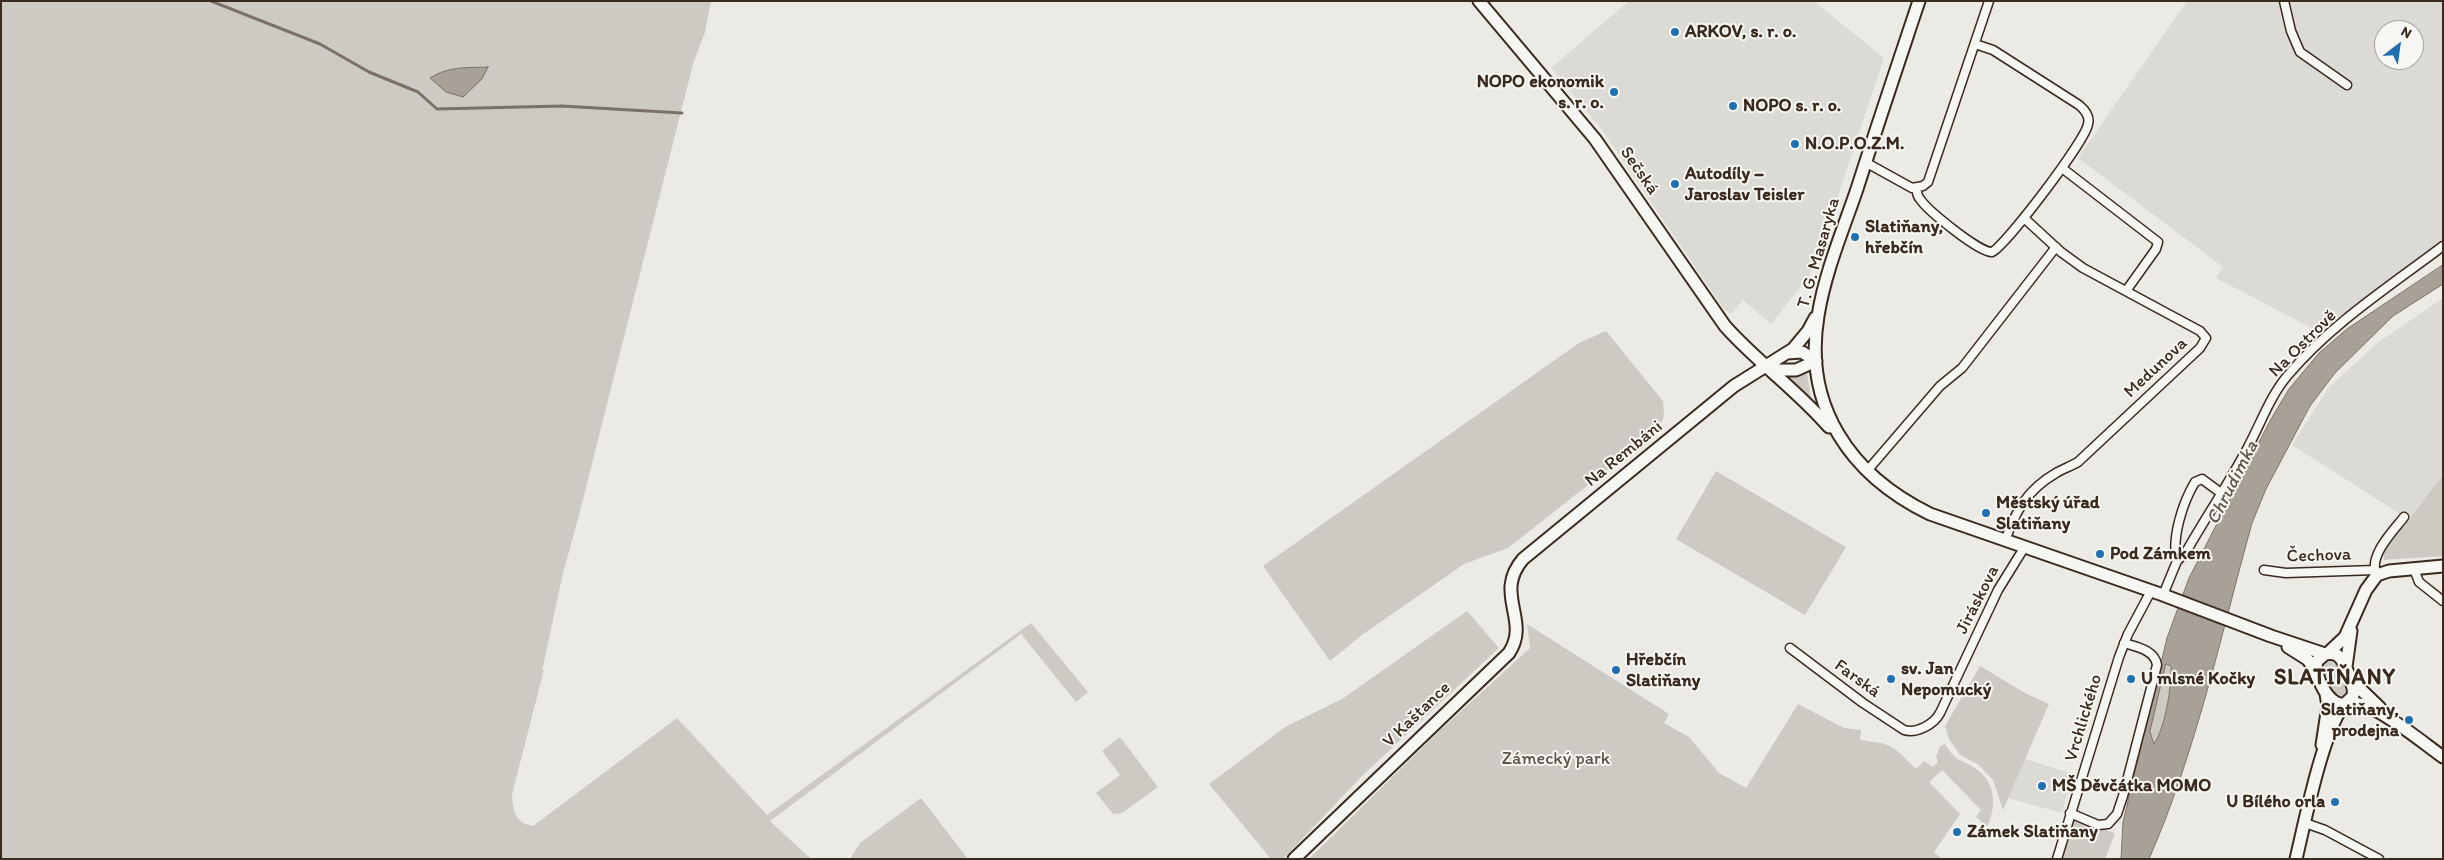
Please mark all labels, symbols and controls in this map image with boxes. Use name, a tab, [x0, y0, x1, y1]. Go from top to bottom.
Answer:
north arrow	[2374, 20, 2424, 70]
place label: ARKOV, s. r. o.	[1685, 21, 1796, 43]
text: N	[2398, 23, 2415, 42]
marker: ARKOV, s. r. o.	[1669, 26, 1681, 38]
place label: NOPO ekonomik s. r. o.	[1477, 71, 1604, 114]
marker: NOPO ekonomik s. r. o.	[1608, 86, 1620, 98]
place label: NOPO s. r. o.	[1743, 95, 1841, 117]
marker: NOPO s. r. o.	[1727, 100, 1739, 112]
place label: N.O.P.O.Z.M.	[1805, 133, 1904, 155]
marker: N.O.P.O.Z.M.	[1789, 138, 1801, 150]
street label: Sečská	[1615, 143, 1663, 199]
place label: Autodíly – Jaroslav Teisler	[1685, 163, 1804, 205]
marker: Autodíly – Jaroslav Teisler	[1669, 178, 1681, 190]
street label: T. G. Masaryka	[1793, 195, 1845, 311]
place label: Slatiňany, hřebčín	[1865, 216, 1943, 258]
marker: Slatiňany, hřebčín	[1849, 231, 1861, 243]
street label: Na Ostrově	[2265, 306, 2341, 382]
street label: Medunova	[2120, 333, 2192, 403]
street label: Na Rembáni	[1581, 416, 1667, 492]
water label: Chrudimka	[2202, 437, 2264, 529]
place label: Městský úřad Slatiňany	[1996, 492, 2100, 534]
marker: Městský úřad Slatiňany	[1980, 507, 1992, 519]
place label: Pod Zámkem	[2110, 543, 2211, 565]
street label: Čechova	[2286, 544, 2352, 568]
marker: Pod Zámkem	[2094, 548, 2106, 560]
street label: Jiráskova	[1952, 562, 2004, 638]
place label: Hřebčín Slatiňany	[1626, 649, 1700, 692]
street label: Farská	[1830, 655, 1884, 703]
place label: sv. Jan Nepomucký	[1901, 658, 1991, 701]
marker: Hřebčín Slatiňany	[1610, 664, 1622, 676]
district label: SLATIŇANY	[2273, 665, 2397, 691]
place label: U mlsné Kočky	[2141, 668, 2255, 690]
street label: Vrchlického	[2060, 672, 2108, 764]
marker: sv. Jan Nepomucký	[1885, 673, 1897, 685]
marker: U mlsné Kočky	[2125, 673, 2137, 685]
street label: V Kaštance	[1379, 677, 1455, 753]
place label: Slatiňany, prodejna	[2321, 699, 2399, 742]
marker: Slatiňany, prodejna	[2403, 714, 2415, 726]
park label: Zámecký park	[1502, 748, 1610, 770]
place label: MŠ Děvčátka MOMO	[2052, 775, 2211, 797]
marker: MŠ Děvčátka MOMO	[2036, 780, 2048, 792]
place label: U Bílého orla	[2226, 791, 2325, 813]
marker: U Bílého orla	[2329, 796, 2341, 808]
place label: Zámek Slatiňany	[1967, 821, 2098, 843]
marker: Zámek Slatiňany	[1951, 826, 1963, 838]

